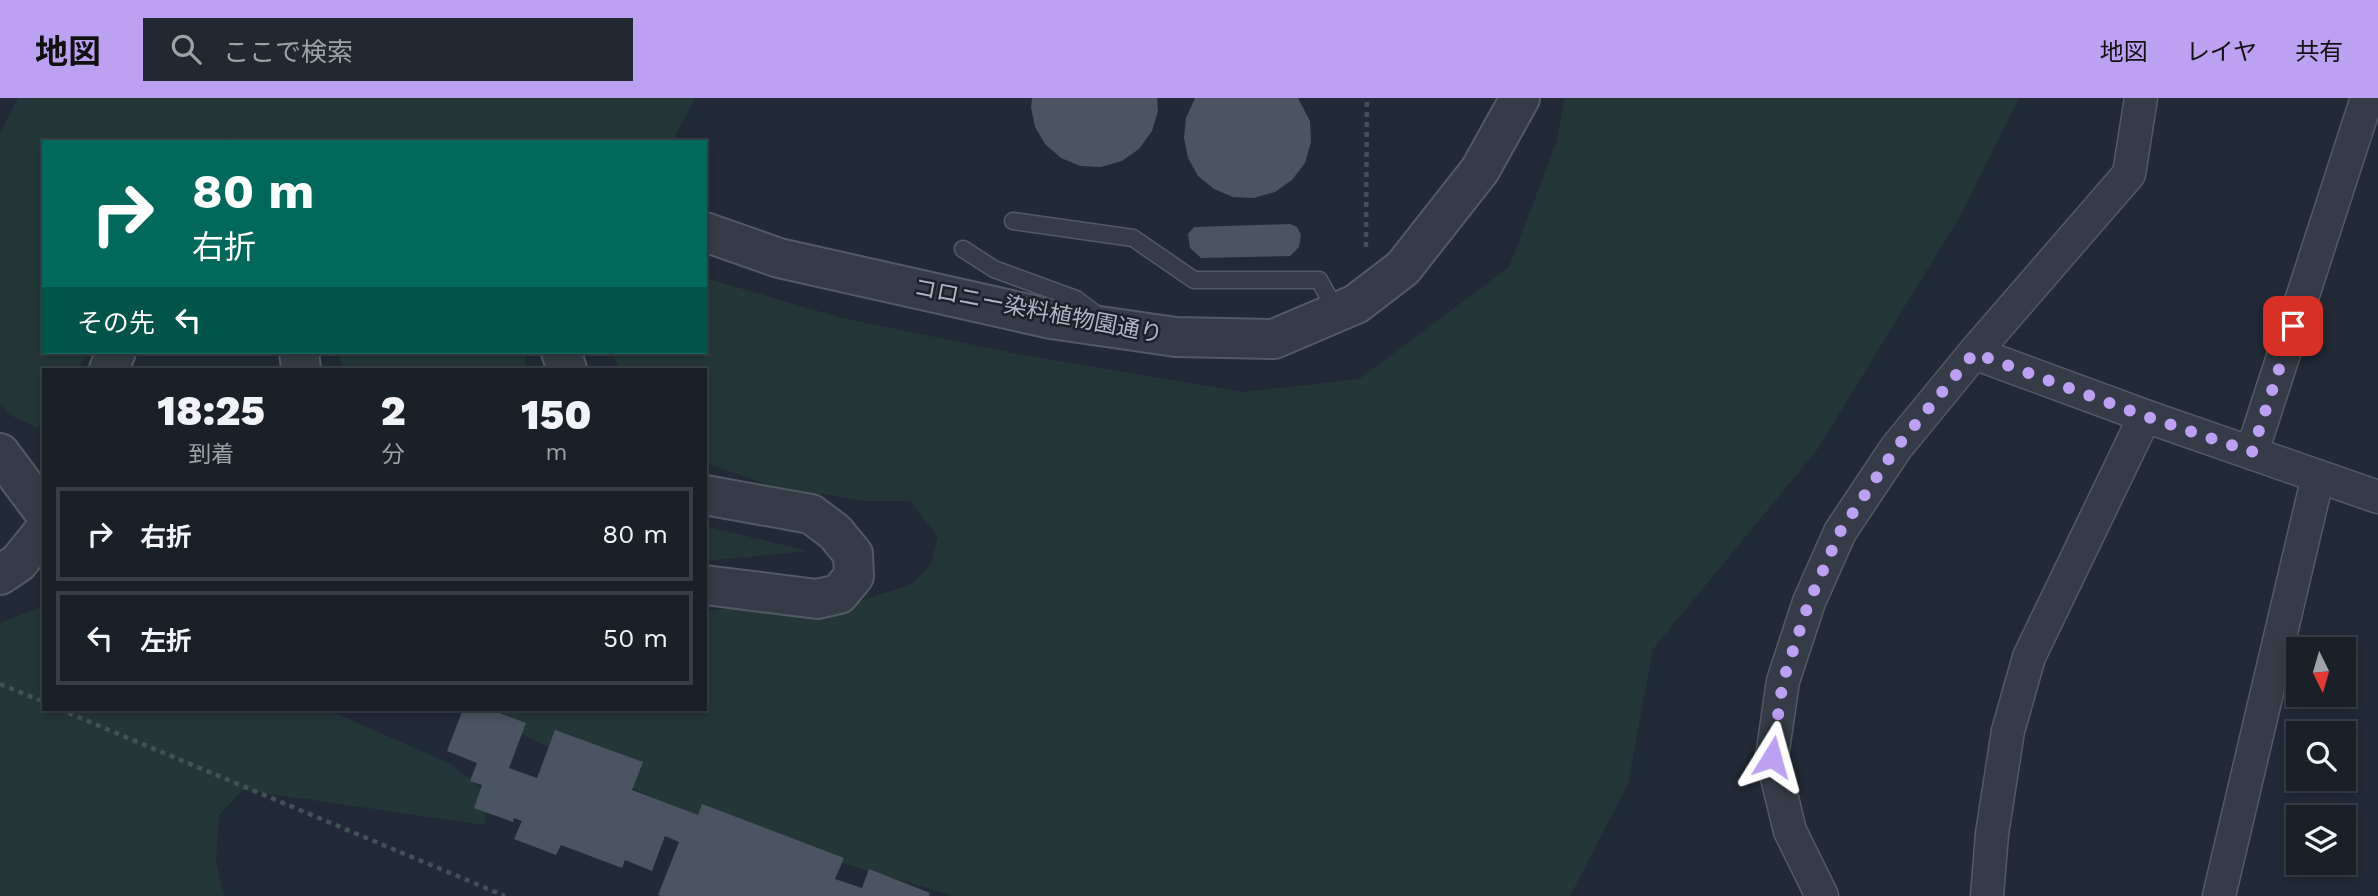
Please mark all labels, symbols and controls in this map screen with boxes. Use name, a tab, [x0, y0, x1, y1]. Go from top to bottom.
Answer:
search box	[143, 18, 633, 81]
icon: search	[167, 30, 205, 68]
text: 地図	[35, 32, 101, 71]
text: ここで検索	[223, 37, 353, 67]
text: 地図	[2100, 38, 2148, 66]
text: レイヤ	[2186, 38, 2257, 66]
text: 共有	[2295, 38, 2343, 66]
text: 80 m	[192, 162, 314, 220]
icon: right	[77, 168, 168, 259]
text: 右折	[192, 228, 256, 266]
street label: コロニー染料植物園通り	[911, 274, 1165, 348]
pin	[2263, 296, 2323, 356]
icon: left	[169, 301, 207, 339]
icon: arrive	[2274, 307, 2312, 345]
text: その先	[77, 308, 155, 338]
text: 18:25	[157, 386, 265, 435]
text: 2	[380, 386, 406, 435]
text: 150	[521, 390, 592, 439]
text: m	[545, 439, 567, 466]
text: 到着	[188, 441, 234, 468]
text: 分	[382, 441, 405, 468]
icon: right	[81, 515, 119, 553]
text: 80 m	[602, 519, 668, 549]
text: 右折	[140, 522, 192, 552]
icon: left	[81, 619, 119, 657]
text: 50 m	[603, 623, 668, 653]
text: 左折	[140, 626, 192, 656]
north arrow	[2286, 637, 2356, 707]
map controls	[2286, 637, 2356, 875]
position arrow	[1735, 720, 1809, 794]
button: search	[2286, 721, 2356, 791]
button: layers	[2286, 805, 2356, 875]

